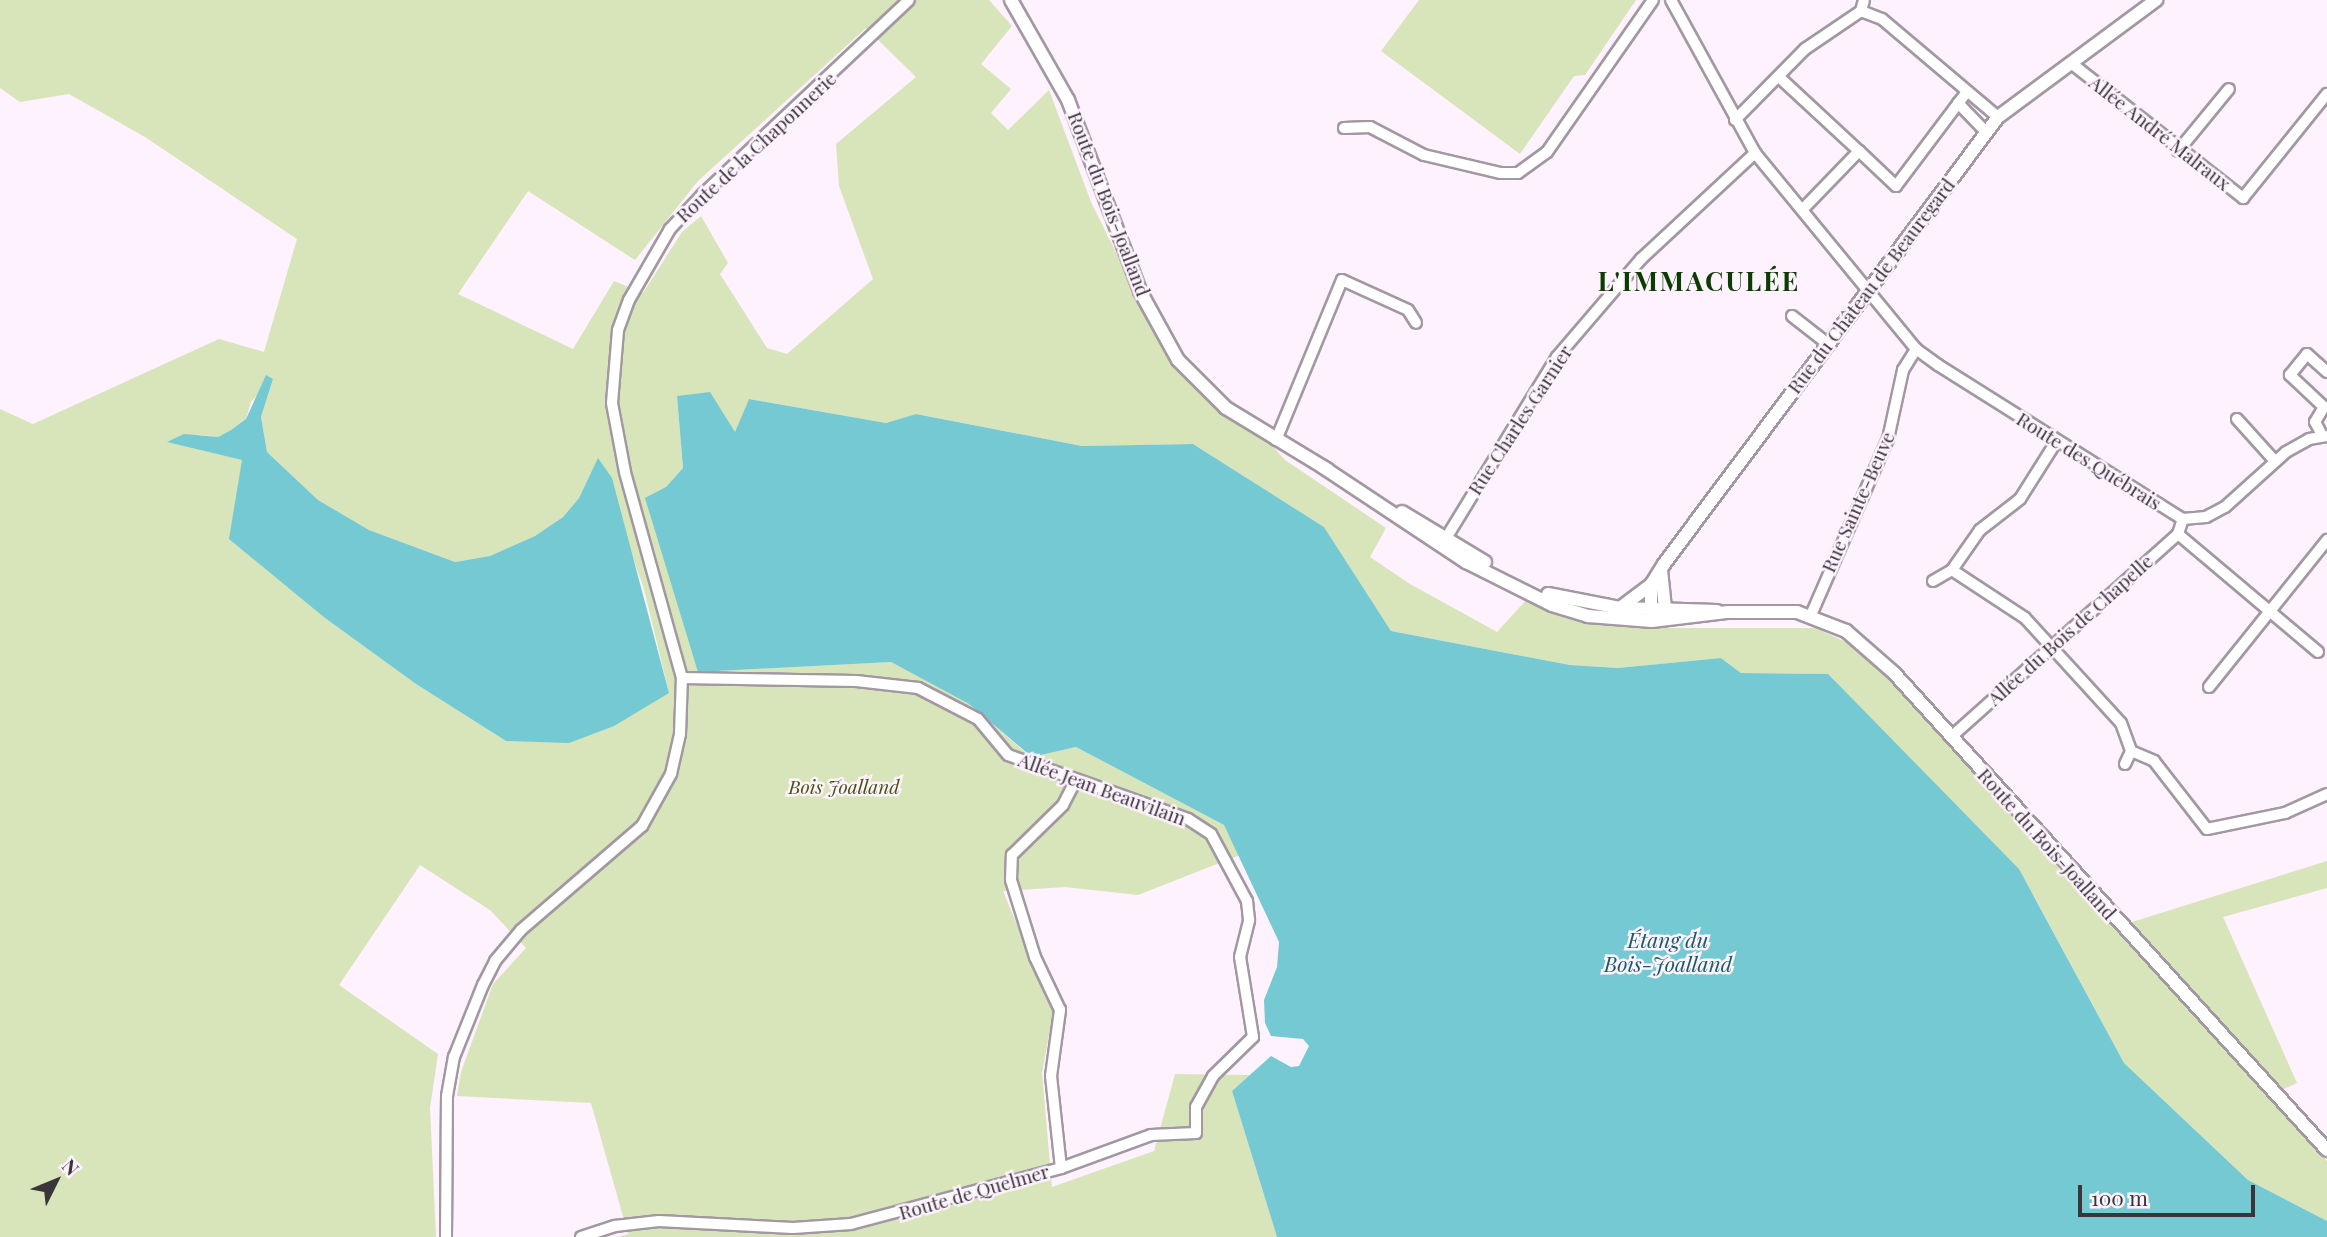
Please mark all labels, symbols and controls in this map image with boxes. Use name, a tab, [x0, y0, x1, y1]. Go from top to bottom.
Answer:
street label: Route de la Chaponnerie	[671, 67, 841, 227]
street label: Allée André Malraux	[2085, 71, 2235, 195]
street label: Route du Bois-Joalland	[1063, 108, 1155, 300]
street label: Rue du Château de Beauregard	[1783, 174, 1959, 398]
district label: L'IMMACULÉE	[1599, 265, 1799, 297]
street label: Rue Charles Garnier	[1463, 341, 1577, 499]
street label: Route des Québrais	[2013, 407, 2165, 515]
street label: Rue Sainte-Beuve	[1817, 428, 1899, 576]
street label: Allée du Bois de Chapelle	[1983, 550, 2157, 710]
street label: Allée Jean Beauvilain	[1015, 748, 1189, 830]
street label: Route du Bois-Joalland	[1973, 764, 2121, 924]
park label: Bois Joalland	[788, 776, 900, 798]
water label: Étang du Bois-Joalland	[1604, 926, 1732, 976]
north arrow	[21, 1146, 91, 1216]
text: N	[57, 1153, 86, 1181]
street label: Route de Quelmer	[896, 1160, 1052, 1224]
scale bar	[2082, 1170, 2259, 1214]
text: 100 m	[2091, 1183, 2148, 1211]

